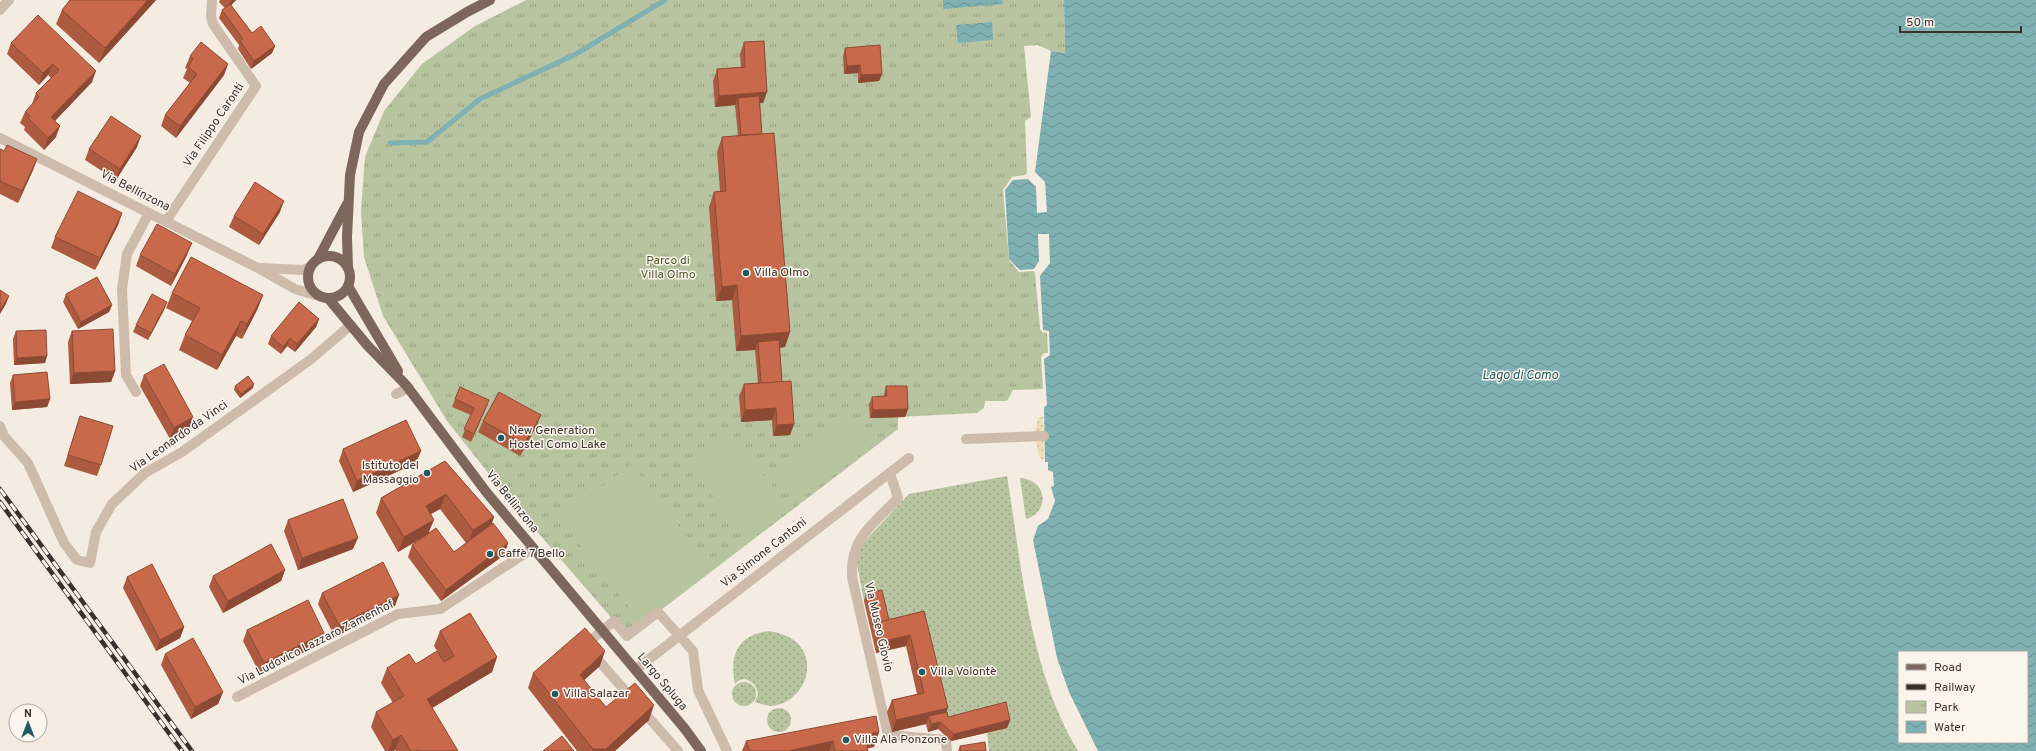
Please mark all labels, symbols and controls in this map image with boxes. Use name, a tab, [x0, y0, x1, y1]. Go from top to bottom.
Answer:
scale bar	[1900, 8, 2021, 34]
text: 50 m	[1906, 15, 1934, 31]
street label: Via Filippo Caronti	[180, 80, 248, 170]
street label: Via Bellinzona	[97, 167, 173, 215]
park label: Parco di Villa Olmo	[640, 253, 696, 283]
place label: Villa Olmo	[754, 265, 810, 281]
marker: Villa Olmo	[741, 268, 751, 278]
water label: Lago di Como	[1482, 368, 1558, 384]
street label: Via Leonardo da Vinci	[127, 397, 231, 477]
place label: New Generation Hostel Como Lake	[509, 423, 606, 453]
marker: New Generation Hostel Como Lake	[496, 433, 506, 443]
place label: Istituto del Massaggio	[362, 458, 419, 488]
street label: Via Bellinzona	[482, 467, 542, 537]
marker: Istituto del Massaggio	[422, 468, 432, 478]
street label: Via Simone Cantoni	[718, 514, 810, 592]
place label: Caffè 7 Bello	[498, 546, 565, 562]
marker: Caffè 7 Bello	[485, 549, 495, 559]
street label: Via Museo Giovio	[860, 580, 896, 674]
street label: Via Ludovico Lazzaro Zamenhof	[235, 597, 397, 689]
street label: Largo Spluga	[633, 650, 691, 714]
legend	[1898, 651, 2028, 743]
text: Road	[1934, 660, 1962, 676]
place label: Villa Volontè	[930, 664, 996, 680]
marker: Villa Volontè	[917, 667, 927, 677]
text: Railway	[1934, 680, 1975, 696]
place label: Villa Salazar	[563, 686, 630, 702]
marker: Villa Salazar	[550, 689, 560, 699]
text: Park	[1934, 700, 1959, 716]
north arrow	[8, 703, 48, 743]
text: N	[24, 707, 32, 721]
text: Water	[1934, 720, 1966, 736]
place label: Villa Ala Ponzone	[854, 732, 947, 748]
marker: Villa Ala Ponzone	[841, 735, 851, 745]

